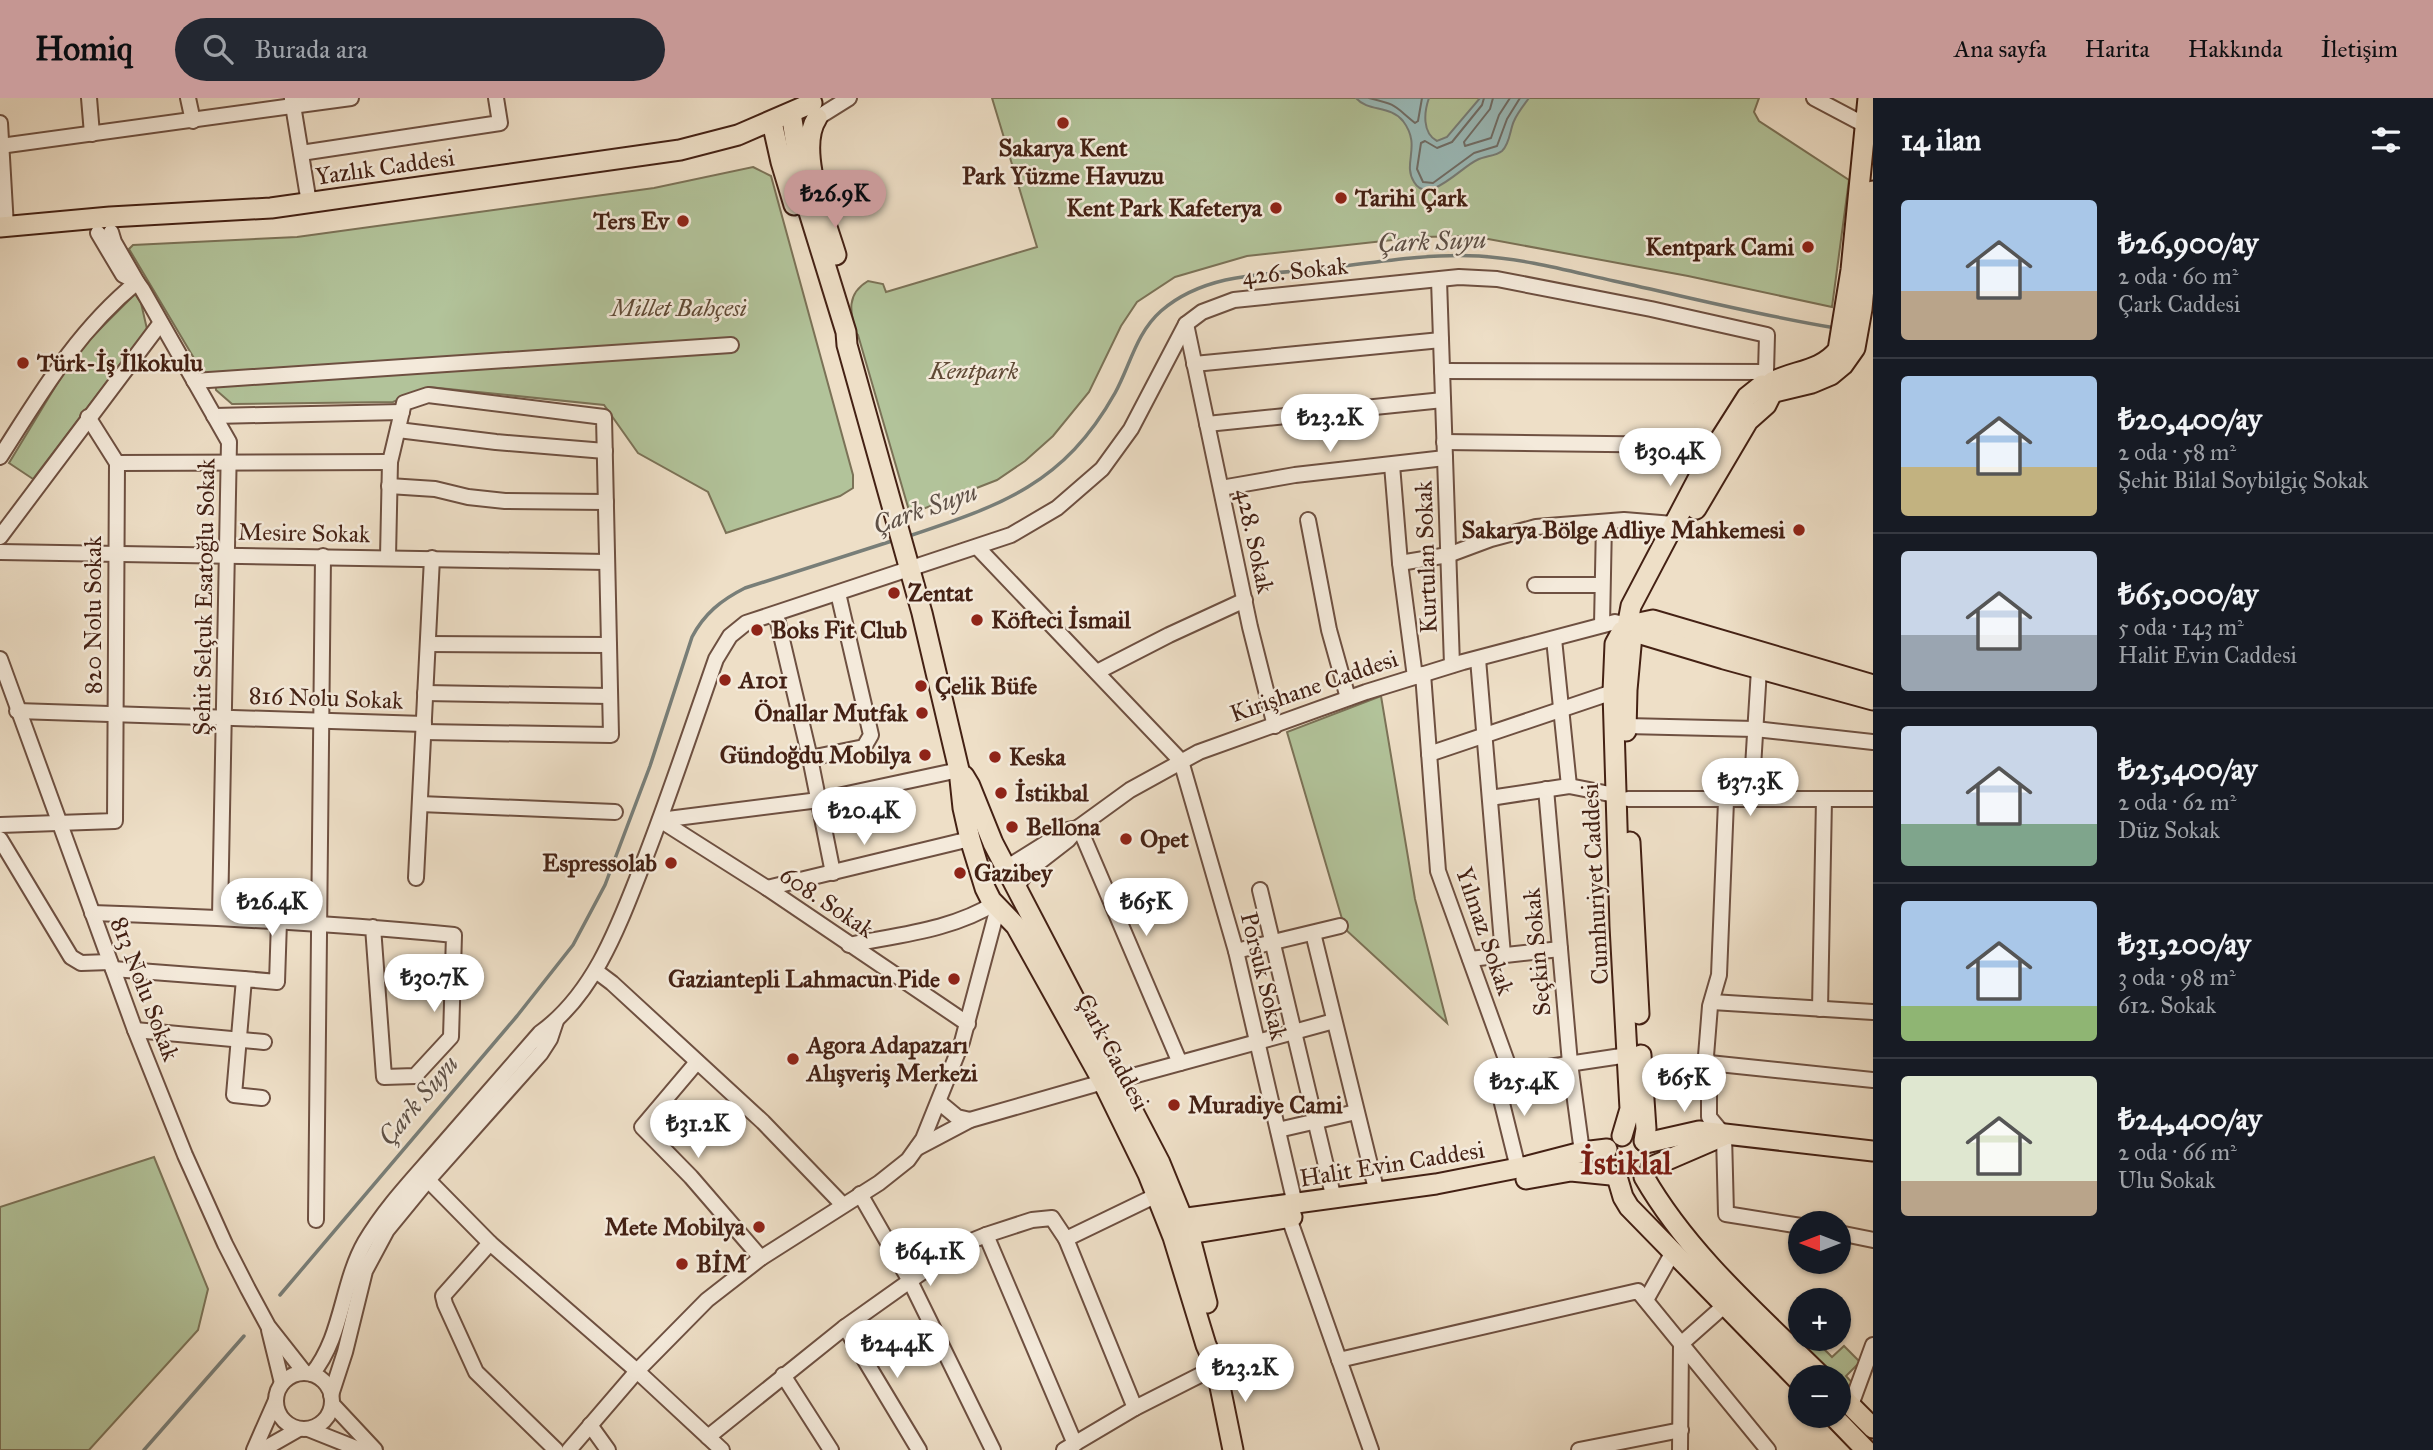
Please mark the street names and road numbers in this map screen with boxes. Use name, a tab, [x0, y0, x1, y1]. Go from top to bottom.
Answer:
street label: Yazlık Caddesi	[313, 142, 457, 192]
street label: 426. Sokak	[1241, 250, 1350, 291]
street label: Şehit Selçuk Esatoğlu Sokak	[187, 457, 221, 736]
street label: Kurtulan Sokak	[1408, 479, 1444, 634]
street label: 428. Sokak	[1229, 486, 1281, 597]
street label: Mesire Sokak	[238, 517, 371, 549]
street label: 820 Nolu Sokak	[78, 535, 108, 694]
street label: Kirişhane Caddesi	[1226, 643, 1402, 729]
street label: 816 Nolu Sokak	[248, 680, 405, 716]
street label: Cumhuriyet Caddesi	[1575, 782, 1615, 985]
street label: 608. Sokak	[774, 859, 881, 945]
street label: Yılmaz Sokak	[1449, 863, 1521, 1000]
street label: Seçkin Sokak	[1516, 886, 1558, 1017]
street label: Porsuk Sokak	[1234, 909, 1295, 1044]
street label: 813 Nolu Sokak	[104, 913, 187, 1066]
street label: Çark Caddesi	[1070, 989, 1156, 1116]
street label: Halit Evin Caddesi	[1297, 1135, 1487, 1193]

